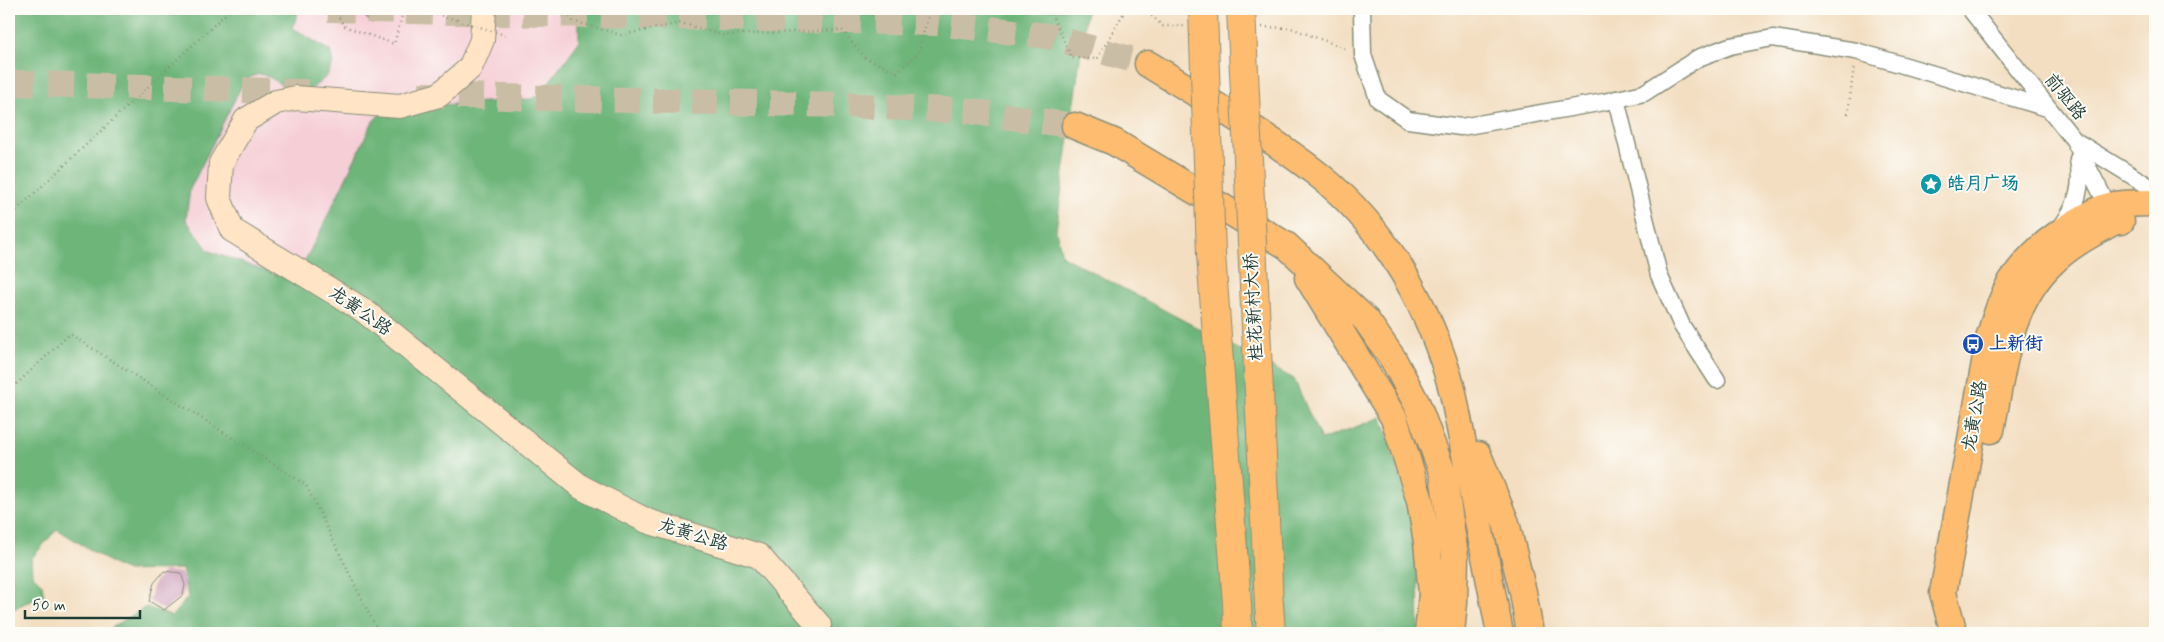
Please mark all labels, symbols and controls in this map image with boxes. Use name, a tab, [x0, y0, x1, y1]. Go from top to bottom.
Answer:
street label: 前驱路	[2039, 68, 2091, 126]
place icon: 皓月广场	[1919, 172, 1943, 196]
place label: 皓月广场	[1947, 172, 2019, 196]
street label: 桂花新村大桥	[1239, 252, 1269, 362]
street label: 龙黄公路	[324, 281, 396, 341]
bus stop icon: 上新街	[1961, 332, 1985, 356]
place label: 上新街	[1989, 332, 2043, 356]
street label: 龙黄公路	[1957, 378, 1993, 454]
street label: 龙黄公路	[655, 513, 731, 557]
scale bar	[25, 587, 140, 619]
text: 50 m	[32, 596, 66, 616]

